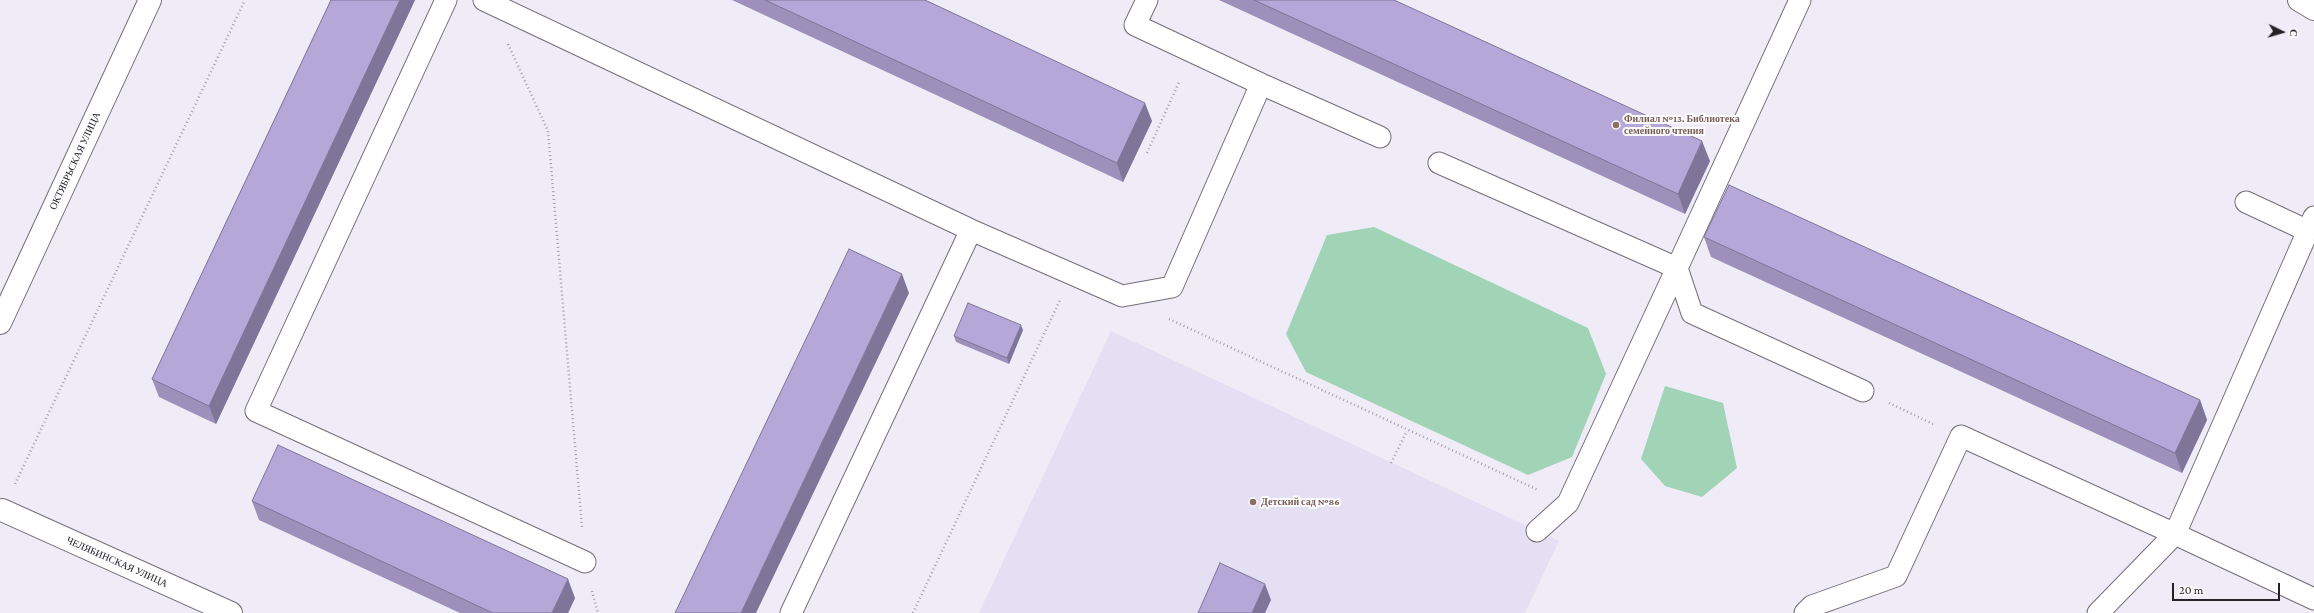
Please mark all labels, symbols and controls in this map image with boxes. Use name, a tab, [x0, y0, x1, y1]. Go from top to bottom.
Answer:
north arrow	[2262, 12, 2302, 52]
text: С	[2288, 29, 2300, 38]
street label: ОКТЯБРЬСКАЯ УЛИЦА	[47, 110, 103, 212]
place label: Филиал №13. Библиотека семейного чтения	[1624, 113, 1740, 136]
marker: Филиал №13. Библиотека семейного чтения	[1611, 120, 1621, 130]
place label: Детский сад №86	[1261, 496, 1340, 508]
marker: Детский сад №86	[1248, 497, 1258, 507]
street label: ЧЕЛЯБИНСКАЯ УЛИЦА	[64, 534, 170, 590]
scale bar	[2174, 575, 2282, 601]
text: 20 m	[2179, 583, 2203, 597]

